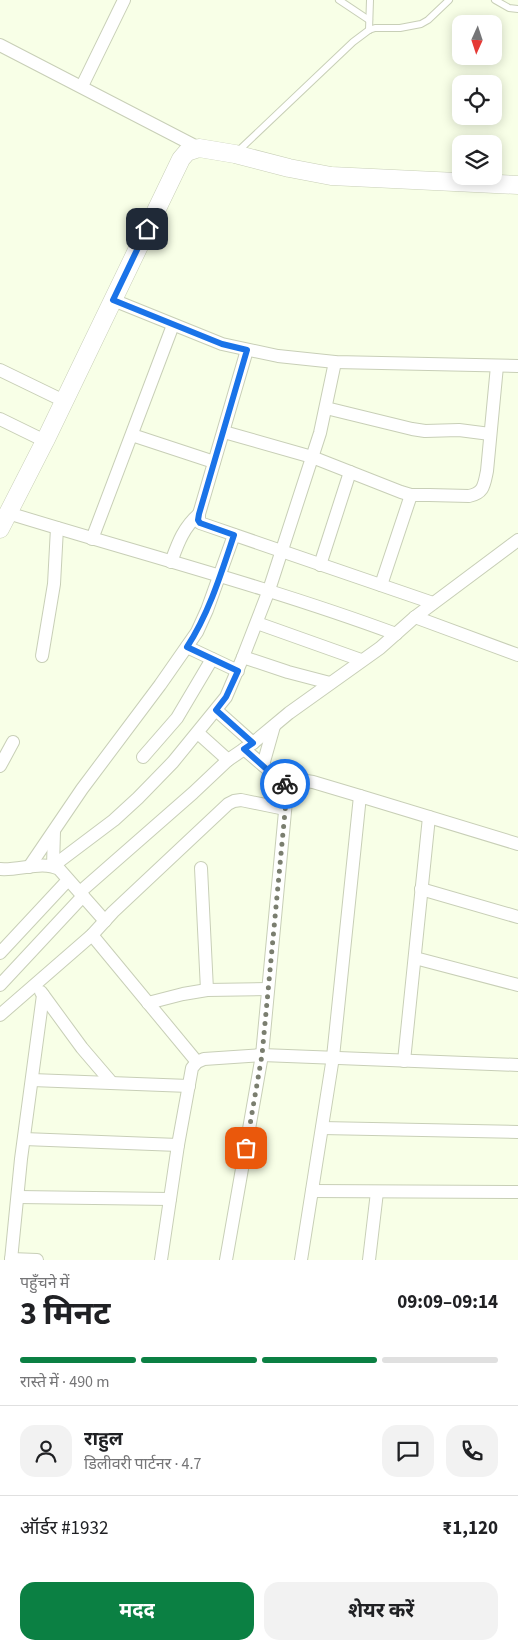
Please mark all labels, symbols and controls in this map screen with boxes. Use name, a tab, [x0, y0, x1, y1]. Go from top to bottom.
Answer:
north arrow	[452, 15, 502, 65]
map controls	[452, 15, 502, 185]
button: locate	[452, 75, 502, 125]
button: layers	[452, 135, 502, 185]
pin	[126, 208, 168, 250]
icon: home	[133, 215, 161, 243]
courier	[260, 759, 310, 809]
icon: bike	[271, 770, 299, 798]
pin	[225, 1127, 267, 1169]
icon: bag	[232, 1134, 260, 1162]
text: पहुँचने में	[20, 1272, 69, 1294]
text: 09:09–09:14	[397, 1289, 498, 1316]
text: 3 मिनट	[20, 1291, 110, 1337]
text: रास्ते में · 490 m	[20, 1371, 110, 1393]
button: person	[20, 1425, 72, 1477]
button: chat	[382, 1425, 434, 1477]
button: phone	[446, 1425, 498, 1477]
text: राहुल	[84, 1426, 123, 1453]
text: डिलीवरी पार्टनर · 4.7	[84, 1453, 201, 1475]
text: ऑर्डर #1932	[20, 1515, 108, 1542]
text: ₹1,120	[442, 1515, 498, 1542]
button: मदद	[20, 1582, 254, 1640]
button: शेयर करें	[264, 1582, 498, 1640]

